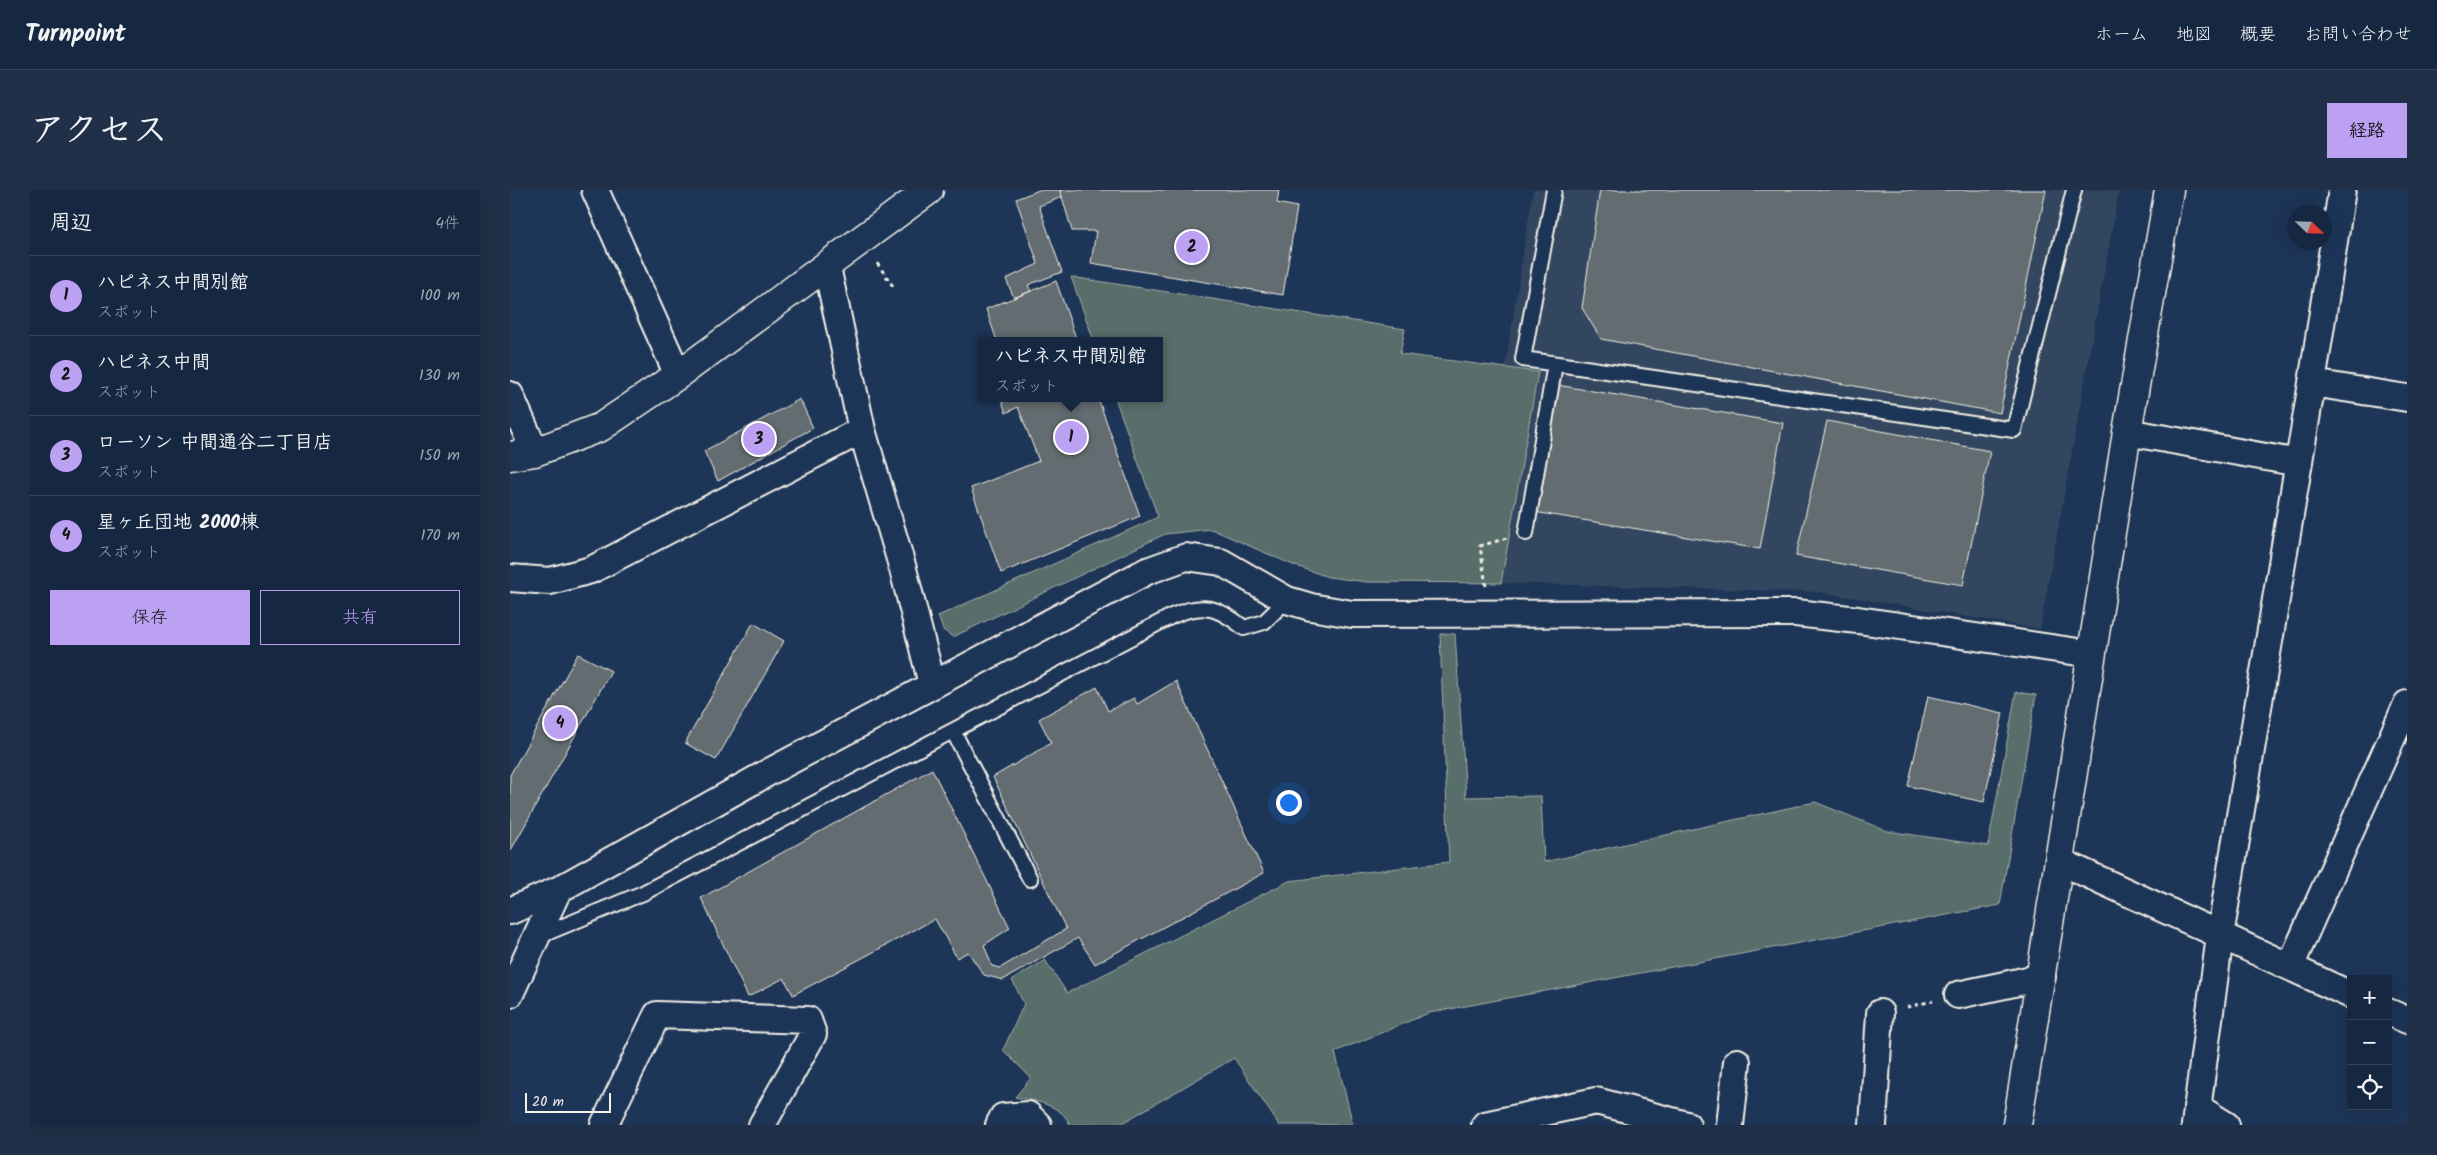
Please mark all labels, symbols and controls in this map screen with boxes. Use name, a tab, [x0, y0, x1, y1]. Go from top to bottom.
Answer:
text: Turnpoint	[25, 15, 126, 54]
text: ホーム	[2095, 21, 2148, 50]
text: 地図	[2176, 21, 2212, 50]
text: 概要	[2240, 21, 2276, 50]
text: お問い合わせ	[2304, 21, 2412, 50]
button: 経路	[2327, 103, 2407, 158]
text: アクセス	[30, 104, 168, 160]
north arrow	[2287, 205, 2332, 250]
text: 周辺	[50, 207, 92, 240]
text: 4件	[435, 211, 460, 236]
pin: 2	[1176, 228, 1208, 266]
text: ハピネス中間別館	[97, 268, 249, 298]
text: 1	[64, 283, 68, 308]
text: 100 m	[420, 283, 460, 308]
text: スポット	[97, 300, 161, 325]
popup	[978, 337, 1163, 402]
text: ハピネス中間別館	[995, 342, 1146, 372]
text: ハピネス中間	[97, 348, 211, 378]
text: 2	[61, 363, 71, 388]
text: 130 m	[419, 363, 460, 388]
text: スポット	[995, 374, 1059, 399]
text: スポット	[97, 380, 161, 405]
pin: 1	[1055, 418, 1087, 456]
pin: 3	[743, 420, 775, 458]
text: ローソン 中間通谷二丁目店	[97, 428, 332, 458]
text: 3	[62, 443, 70, 468]
text: 150 m	[419, 443, 460, 468]
text: スポット	[97, 460, 161, 485]
text: 星ヶ丘団地 2000棟	[97, 508, 259, 538]
text: 4	[62, 523, 70, 548]
text: 170 m	[420, 523, 460, 548]
text: スポット	[97, 540, 161, 565]
button: 保存	[50, 590, 250, 645]
button: 共有	[260, 590, 460, 645]
pin: 4	[544, 704, 576, 742]
your location	[1276, 790, 1302, 816]
map controls	[2347, 975, 2392, 1110]
button: +	[2347, 975, 2392, 1020]
button: −	[2347, 1020, 2392, 1065]
button: locate	[2347, 1065, 2392, 1110]
scale bar	[525, 1090, 611, 1113]
text: 20 m	[532, 1091, 564, 1113]

